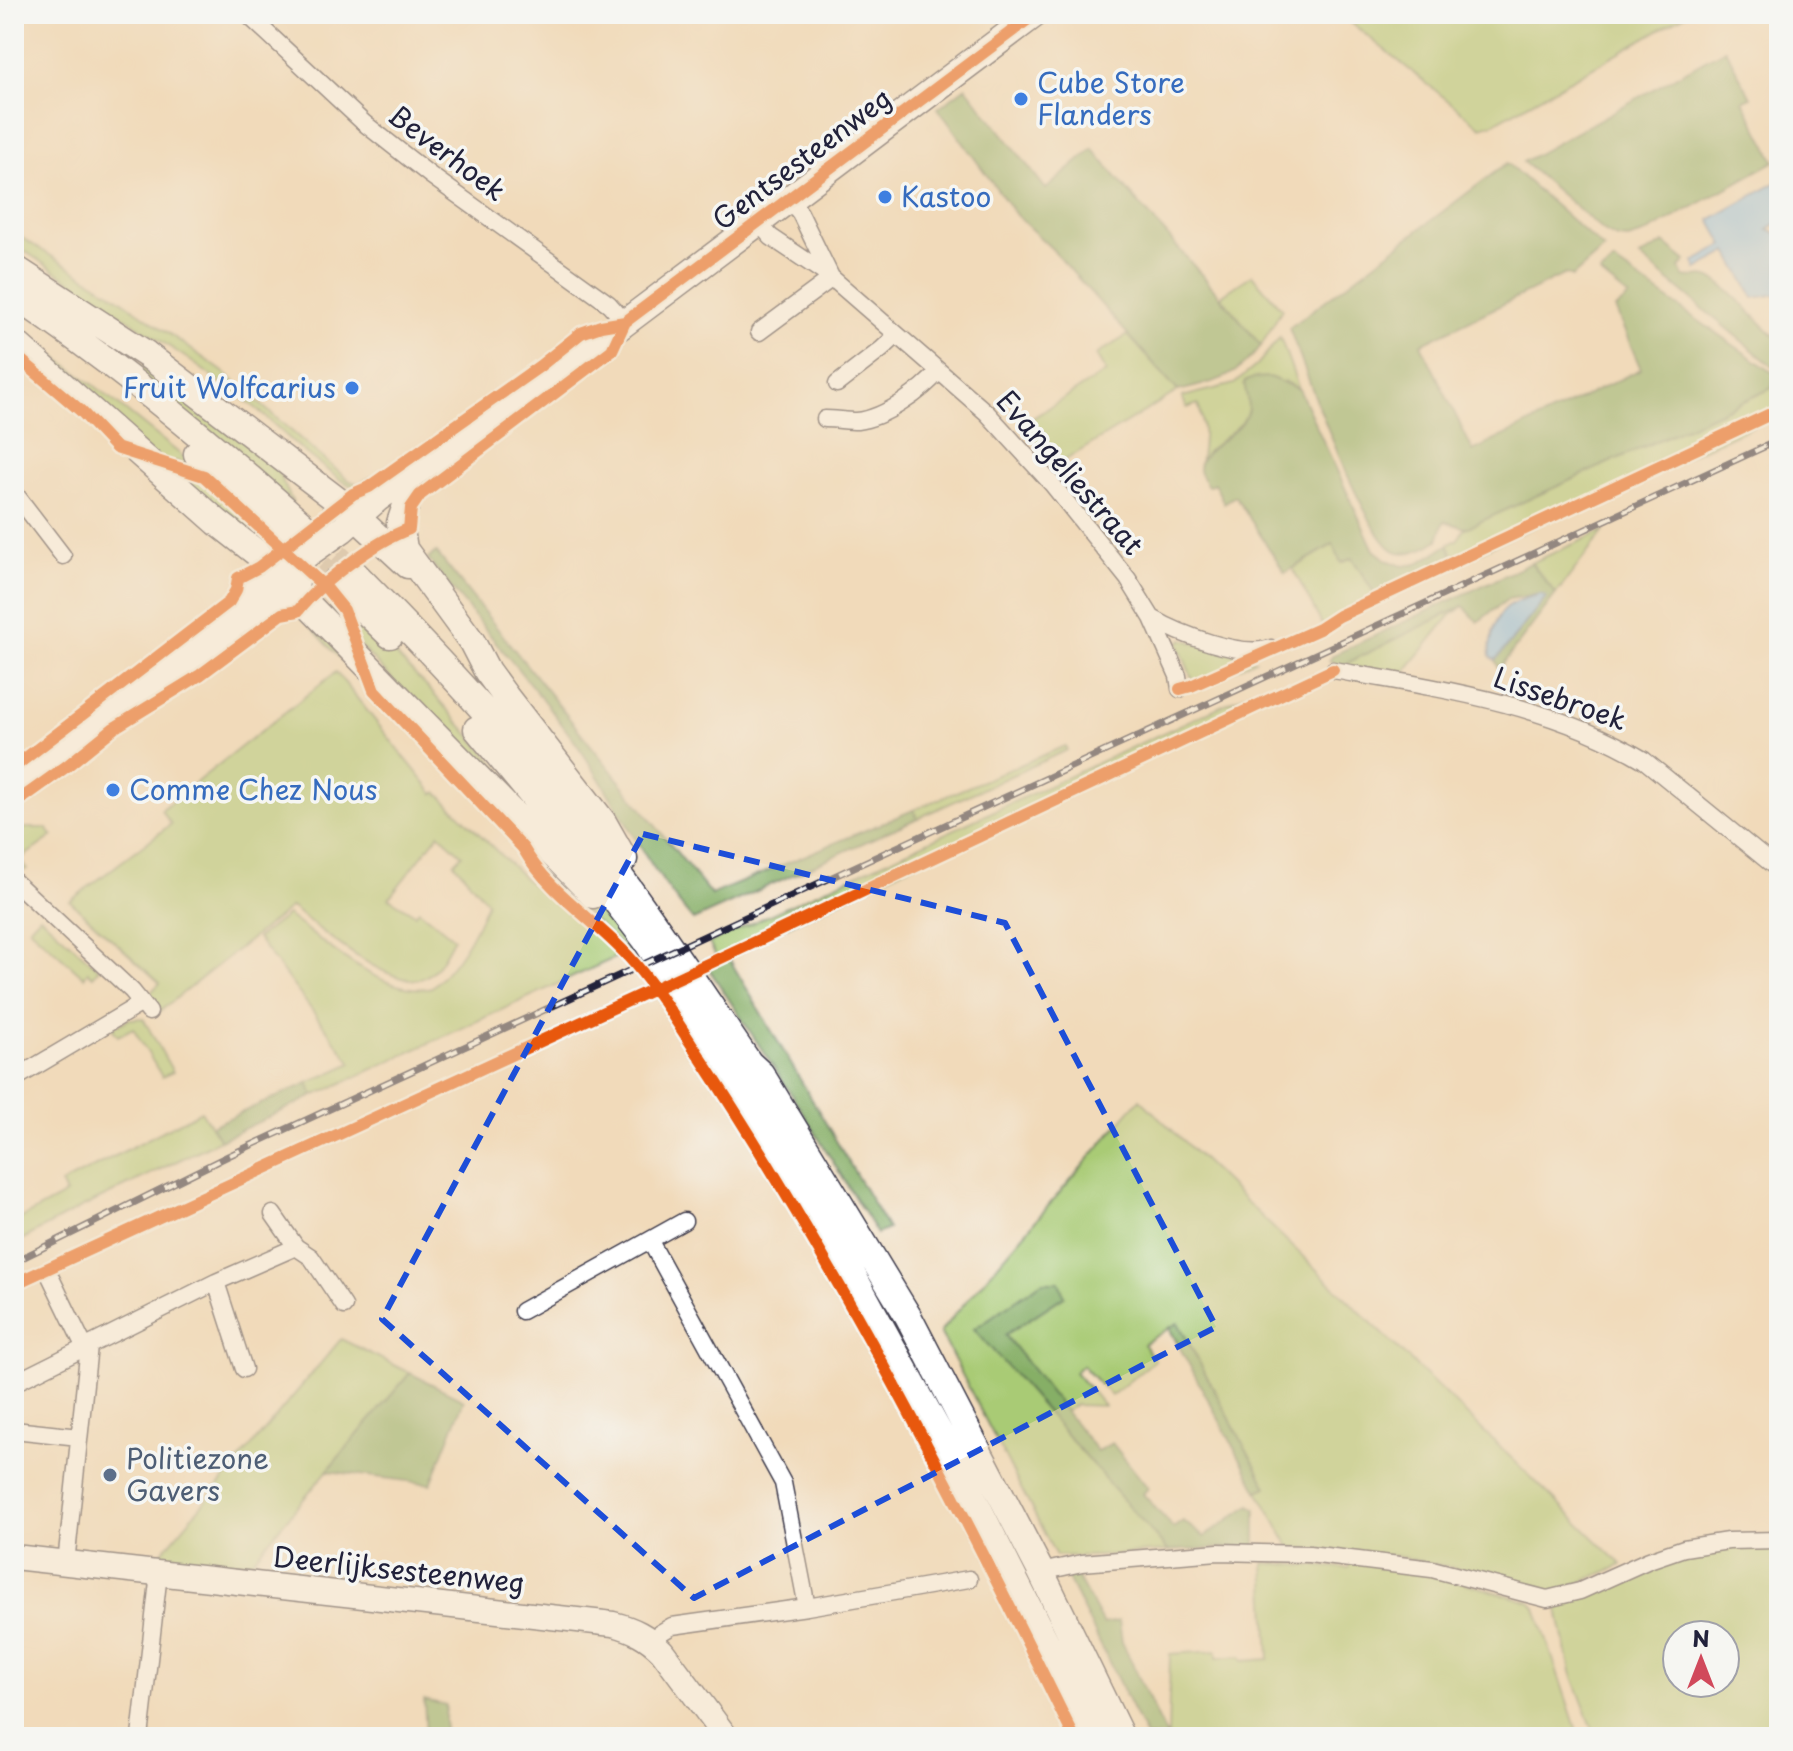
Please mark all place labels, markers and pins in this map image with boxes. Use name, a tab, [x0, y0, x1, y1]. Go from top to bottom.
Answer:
place label: Cube Store Flanders	[1037, 60, 1185, 135]
marker: Cube Store Flanders	[1012, 90, 1030, 108]
place label: Kastoo	[901, 174, 991, 217]
marker: Kastoo	[876, 188, 894, 206]
place label: Fruit Wolfcarius	[122, 365, 336, 408]
marker: Fruit Wolfcarius	[343, 379, 361, 397]
place label: Comme Chez Nous	[129, 767, 378, 810]
marker: Comme Chez Nous	[104, 781, 122, 799]
place label: Politiezone Gavers	[126, 1436, 269, 1511]
marker: Politiezone Gavers	[101, 1466, 119, 1484]

